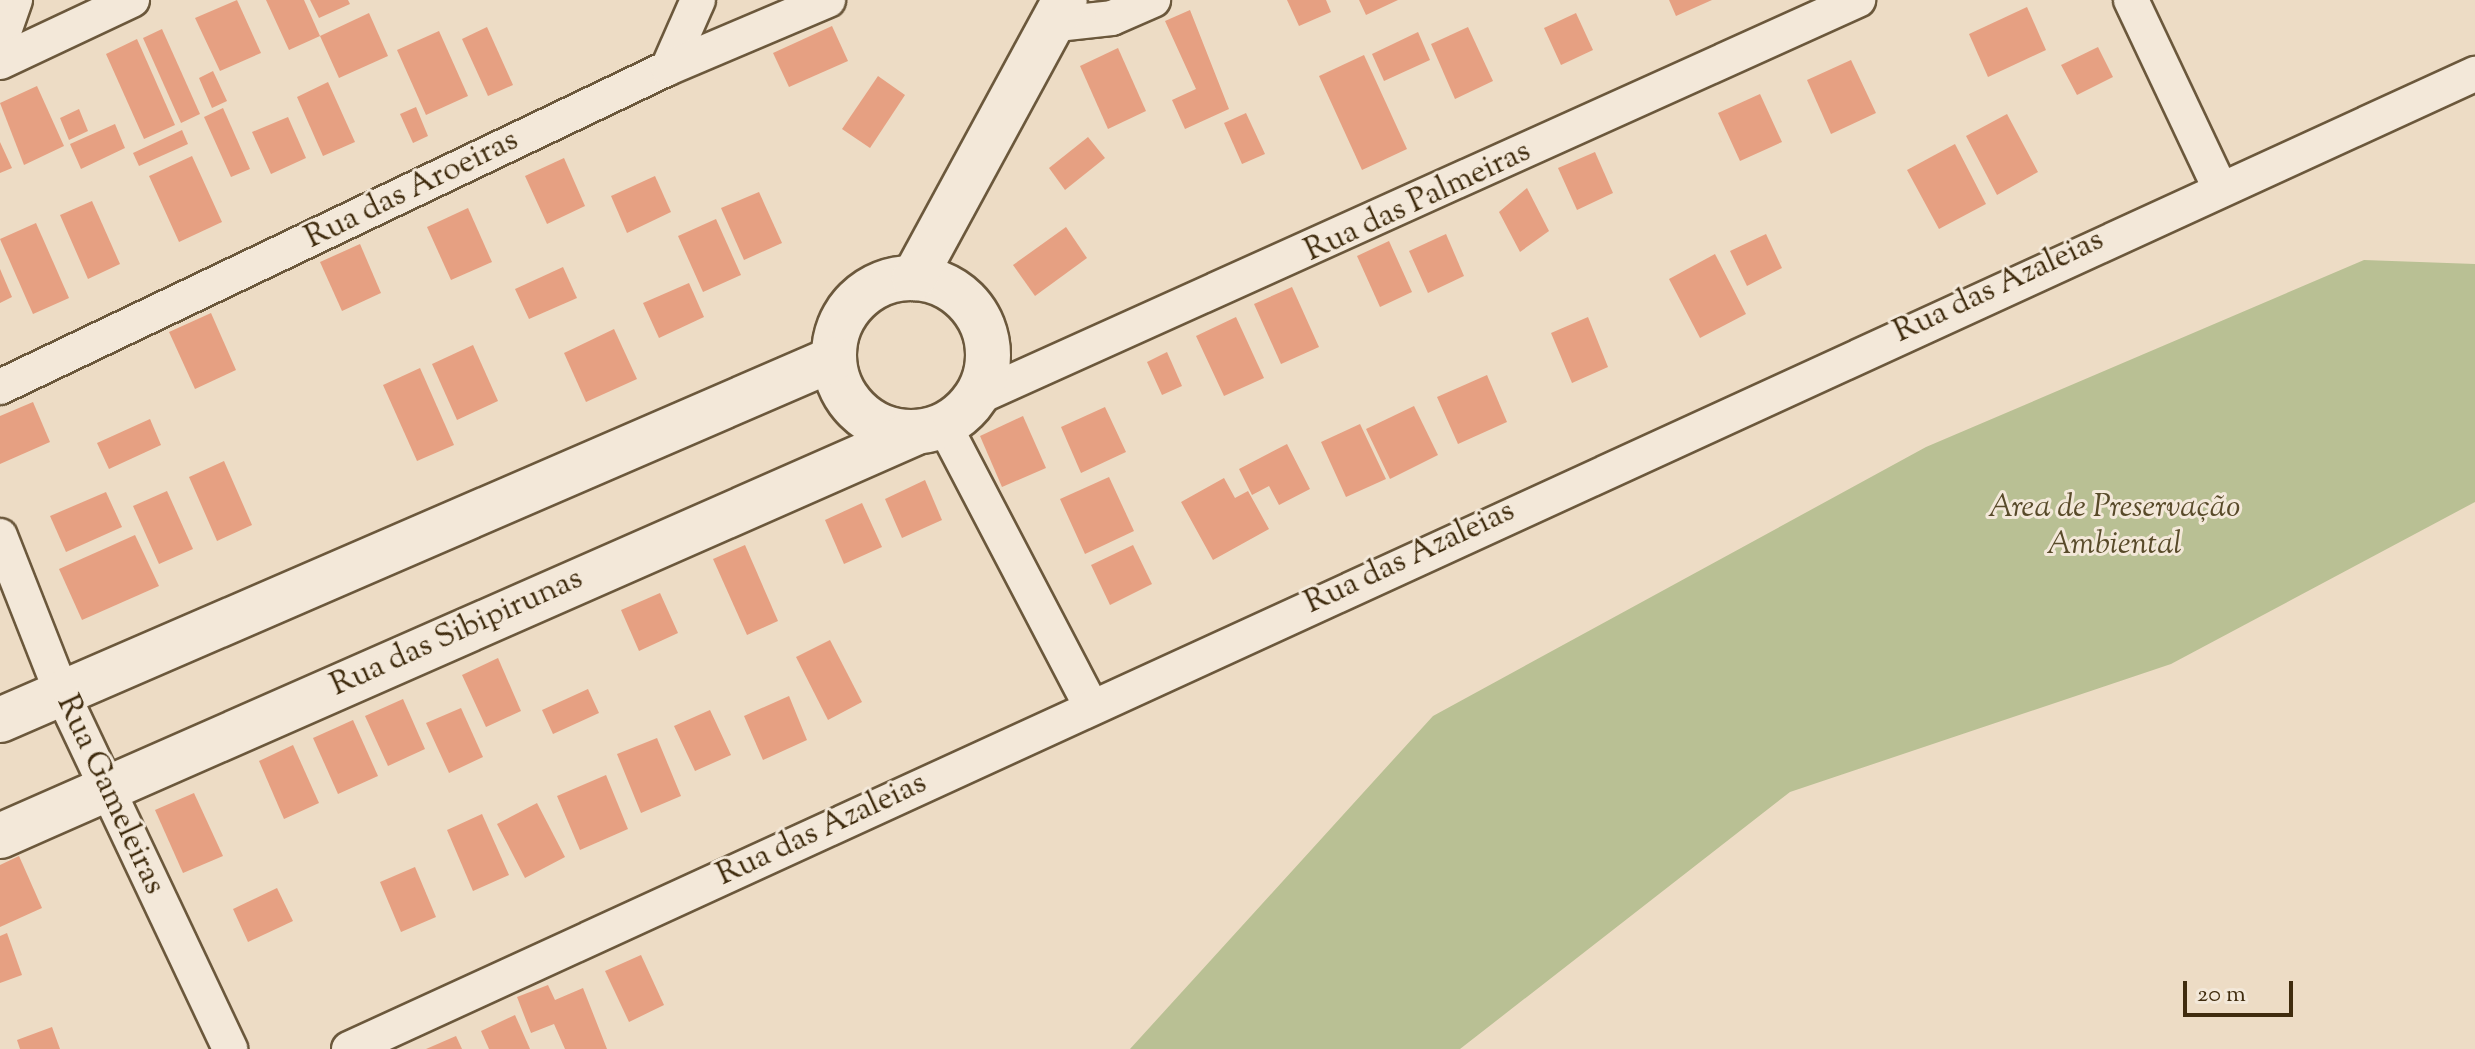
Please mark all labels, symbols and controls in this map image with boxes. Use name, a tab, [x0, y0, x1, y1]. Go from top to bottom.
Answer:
street label: Rua das Aroeiras	[299, 122, 525, 258]
street label: Rua das Palmeiras	[1299, 133, 1537, 271]
street label: Rua das Azaleias	[1888, 222, 2110, 352]
park label: Area de Preservação Ambiental	[1988, 490, 2240, 565]
street label: Rua das Azaleias	[1299, 493, 1521, 623]
street label: Rua das Sibipirunas	[325, 560, 589, 706]
street label: Rua Gameleiras	[47, 689, 173, 901]
street label: Rua das Azaleias	[711, 765, 933, 895]
scale bar	[2187, 965, 2297, 1015]
text: 20 m	[2197, 978, 2246, 1012]

